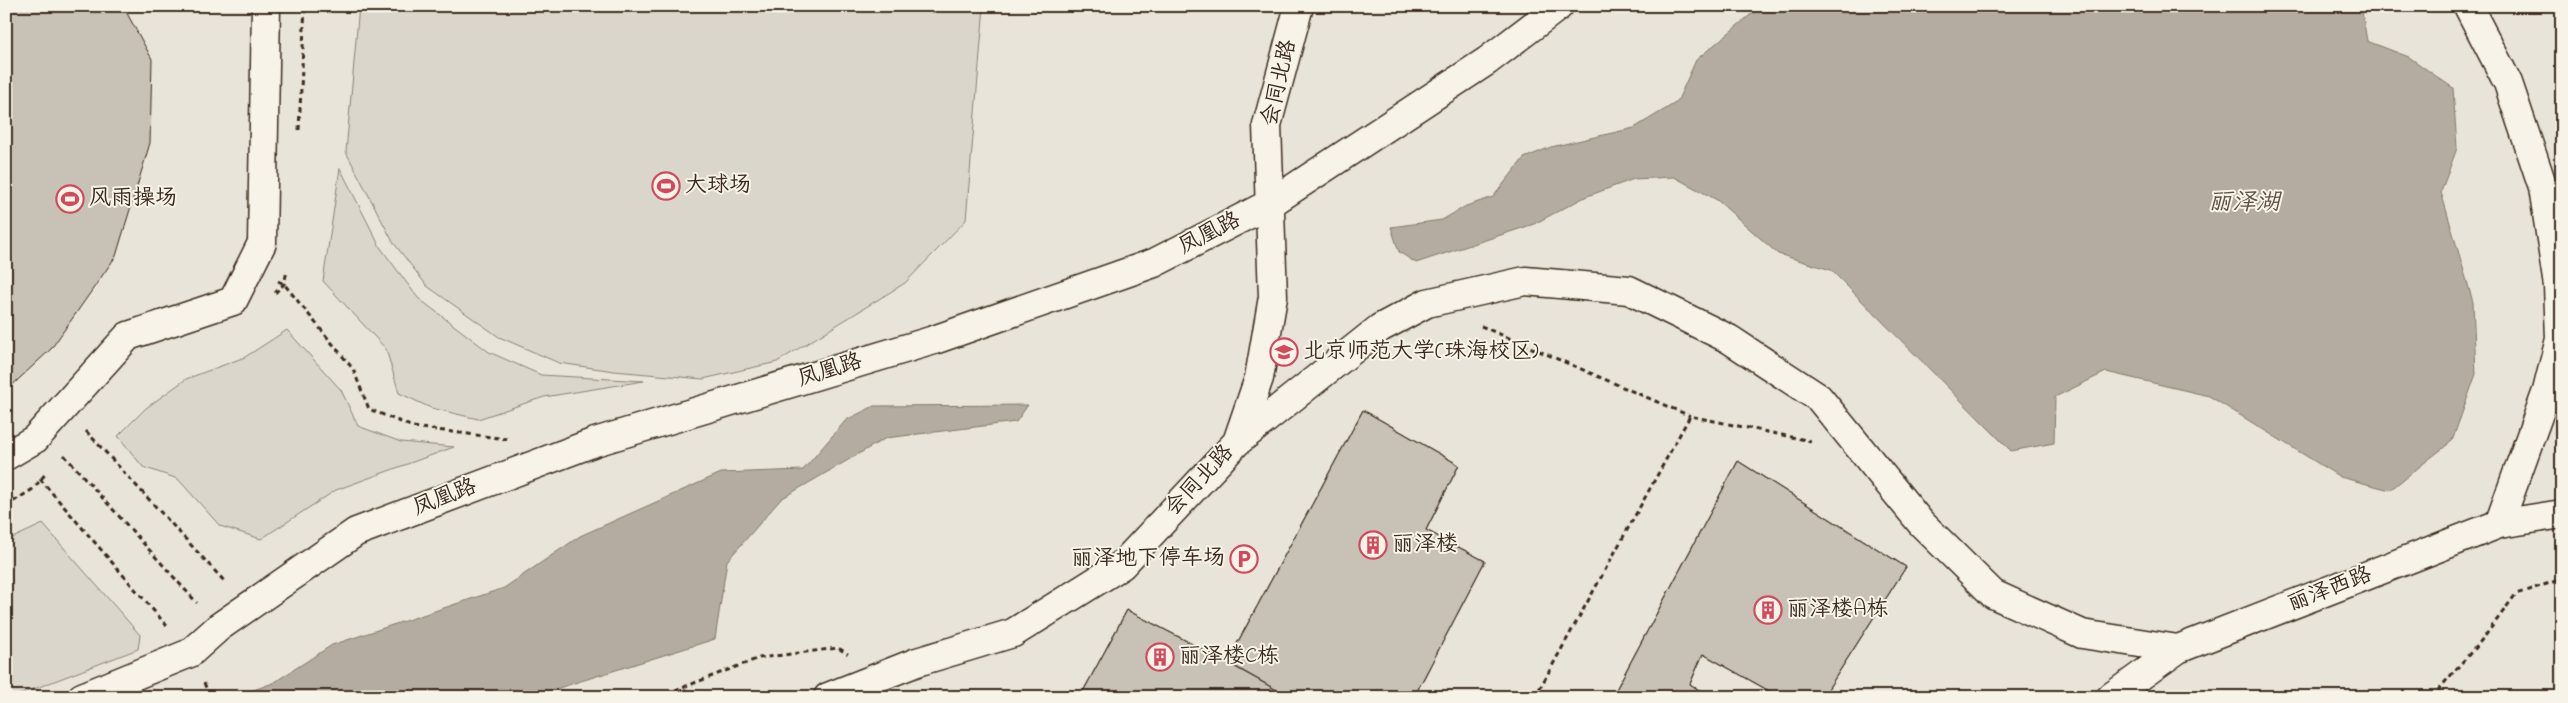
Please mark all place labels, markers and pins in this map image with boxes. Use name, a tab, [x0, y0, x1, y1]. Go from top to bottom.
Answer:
place label: 大球场	[685, 170, 751, 202]
sports icon: 大球场	[651, 171, 681, 201]
place label: 风雨操场	[89, 183, 177, 215]
sports icon: 风雨操场	[55, 184, 85, 214]
place label: 北京师范大学(珠海校区)	[1303, 336, 1539, 368]
school or university icon: 北京师范大学(珠海校区)	[1269, 337, 1299, 367]
place label: 丽泽楼	[1392, 529, 1458, 561]
building icon: 丽泽楼	[1358, 530, 1388, 560]
place label: 丽泽地下停车场	[1071, 543, 1225, 575]
parking icon: 丽泽地下停车场	[1229, 544, 1259, 574]
place label: 丽泽楼A栋	[1787, 594, 1889, 626]
building icon: 丽泽楼A栋	[1753, 595, 1783, 625]
place label: 丽泽楼C栋	[1179, 641, 1279, 673]
building icon: 丽泽楼C栋	[1145, 642, 1175, 672]

